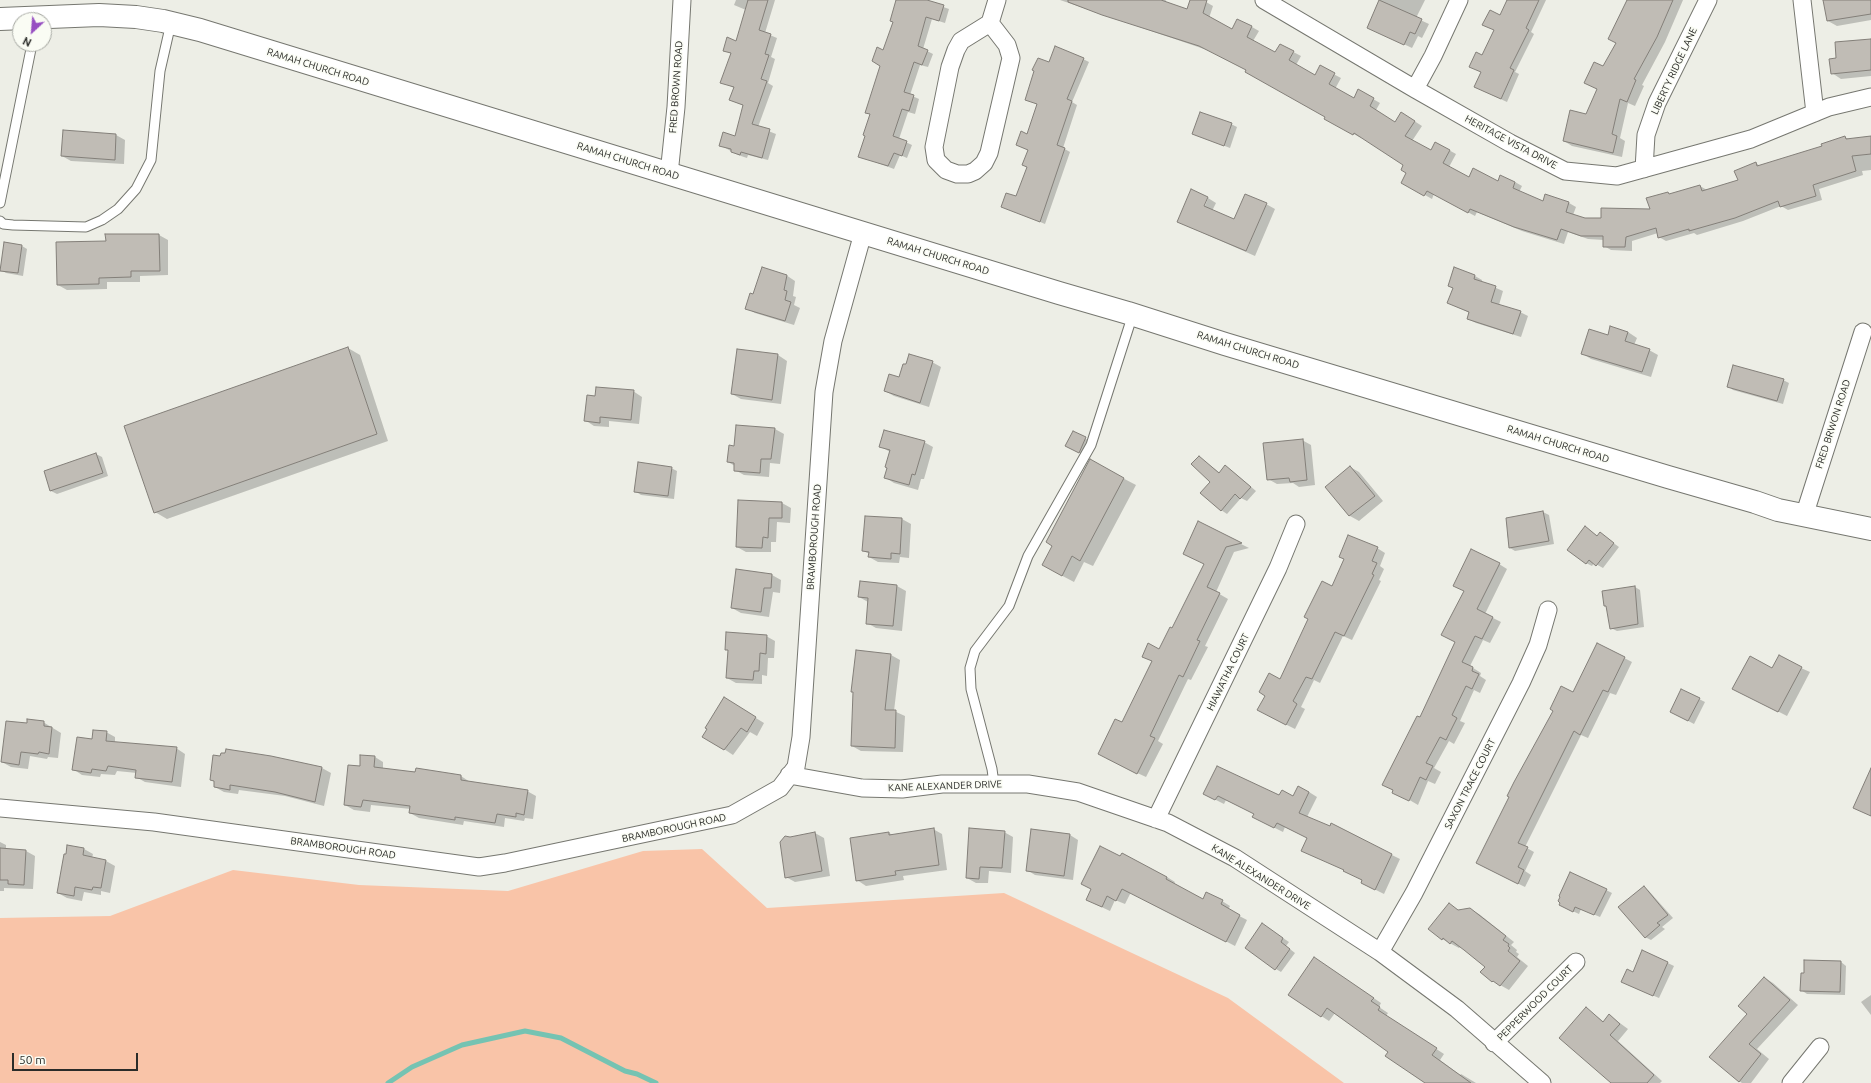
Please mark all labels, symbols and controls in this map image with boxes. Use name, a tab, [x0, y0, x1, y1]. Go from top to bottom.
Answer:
north arrow	[12, 12, 52, 52]
street label: LIBERTY RIDGE LANE	[1649, 26, 1699, 116]
text: N	[21, 35, 34, 49]
street label: FRED BROWN ROAD	[667, 40, 685, 134]
street label: RAMAH CHURCH ROAD	[265, 46, 371, 88]
street label: HERITAGE VISTA DRIVE	[1463, 113, 1559, 171]
street label: RAMAH CHURCH ROAD	[575, 140, 681, 182]
street label: RAMAH CHURCH ROAD	[885, 235, 991, 277]
street label: RAMAH CHURCH ROAD	[1195, 329, 1301, 371]
street label: FRED BRWON ROAD	[1813, 378, 1853, 470]
street label: RAMAH CHURCH ROAD	[1505, 423, 1611, 465]
street label: BRAMBOROUGH ROAD	[804, 484, 824, 590]
street label: HIAWATHA COURT	[1204, 631, 1252, 713]
street label: SAXON TRACE COURT	[1442, 737, 1498, 831]
street label: KANE ALEXANDER DRIVE	[888, 778, 1002, 794]
street label: BRAMBOROUGH ROAD	[621, 811, 727, 845]
street label: BRAMBOROUGH ROAD	[290, 835, 396, 861]
street label: KANE ALEXANDER DRIVE	[1209, 842, 1313, 912]
street label: PEPPERWOOD COURT	[1495, 963, 1575, 1043]
scale bar	[14, 1045, 140, 1071]
text: 50 m	[19, 1053, 46, 1066]

